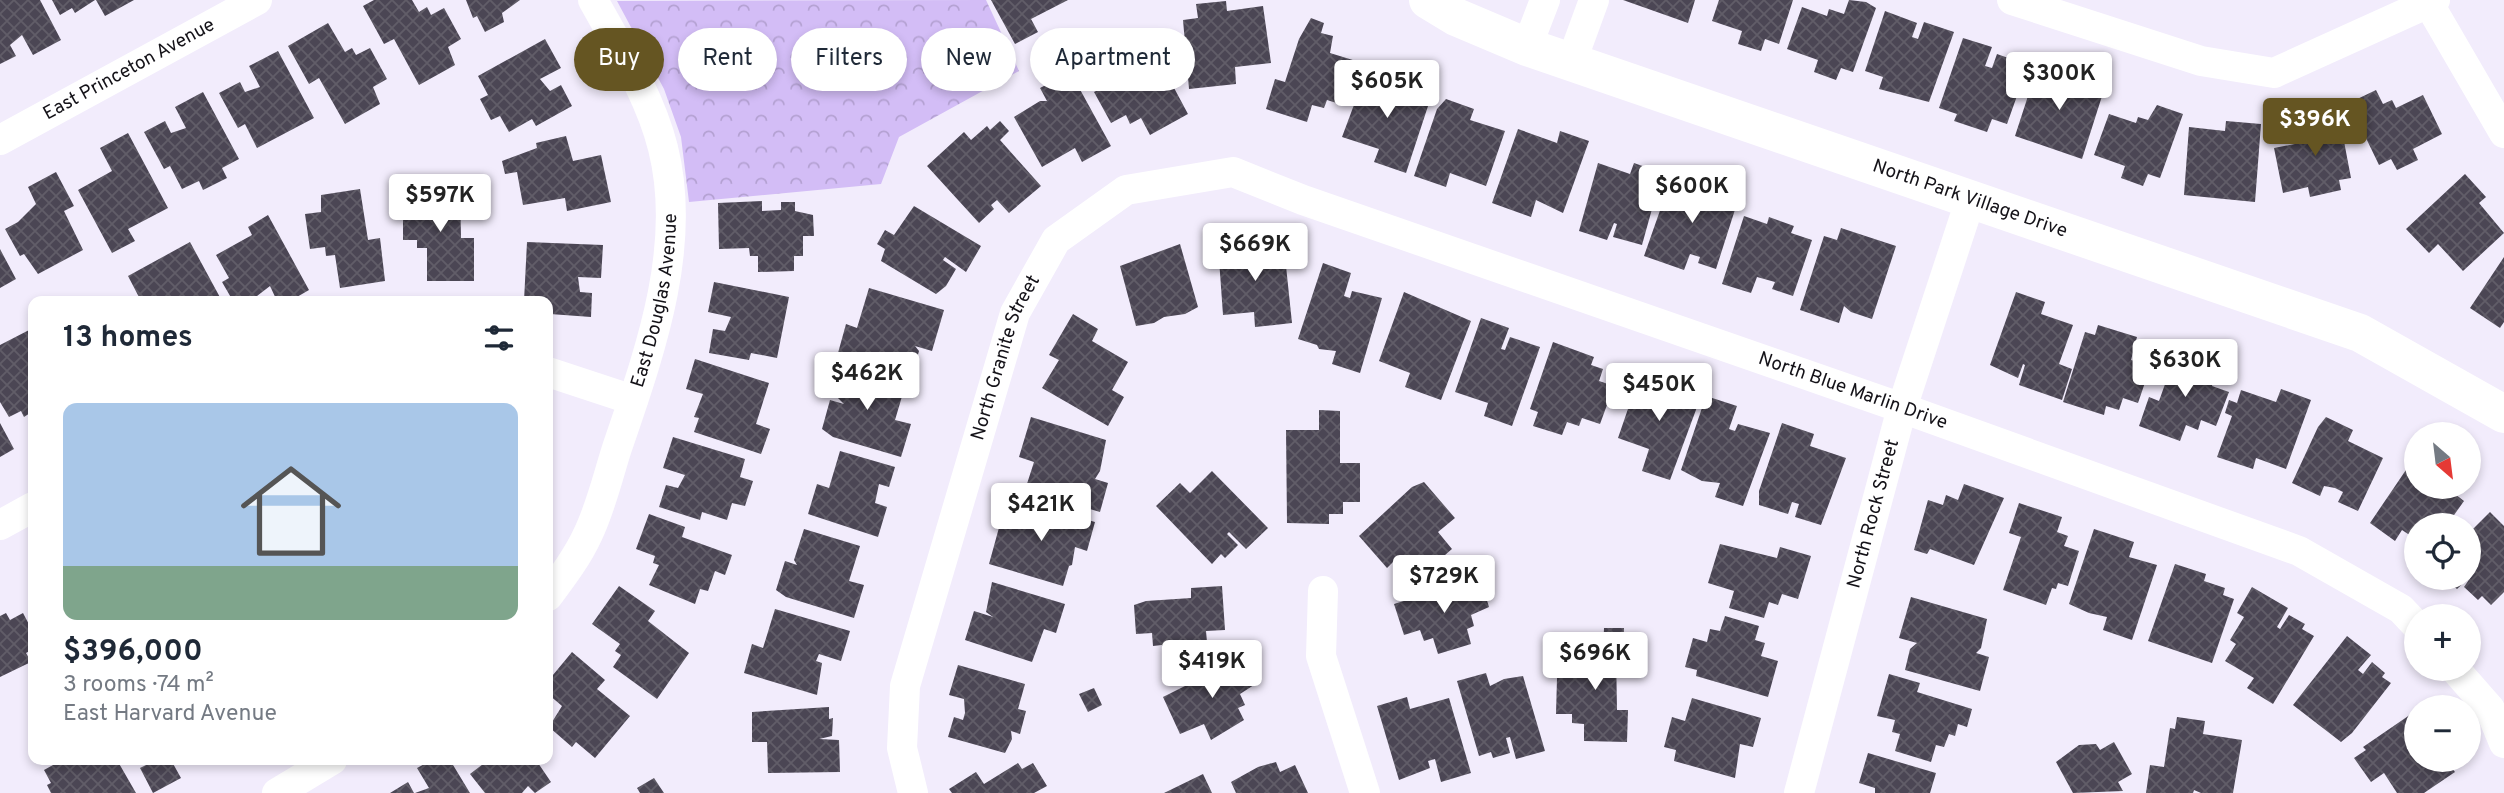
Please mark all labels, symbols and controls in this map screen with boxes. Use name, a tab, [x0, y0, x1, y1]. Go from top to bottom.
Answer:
street label: East Princeton Avenue	[39, 13, 219, 126]
chip: Buy	[574, 28, 664, 91]
chip: Rent	[678, 28, 777, 91]
chip: Filters	[791, 28, 907, 91]
chip: New	[921, 28, 1016, 91]
chip: Apartment	[1030, 28, 1195, 91]
pin: $300K	[2010, 52, 2108, 112]
pin: $605K	[1338, 60, 1436, 120]
text: $300K	[2022, 60, 2096, 89]
text: $605K	[1350, 68, 1424, 97]
pin: $396K	[2266, 99, 2364, 158]
text: $396K	[2279, 106, 2351, 135]
street label: North Park Village Drive	[1869, 154, 2070, 244]
pin: $600K	[1643, 166, 1741, 225]
text: $600K	[1655, 173, 1729, 202]
pin: $597K	[391, 174, 489, 234]
text: $597K	[405, 182, 475, 211]
street label: East Douglas Avenue	[626, 213, 683, 391]
pin: $669K	[1206, 224, 1304, 283]
text: $669K	[1219, 231, 1291, 260]
street label: North Granite Street	[966, 271, 1046, 443]
icon: filters	[480, 319, 518, 357]
text: 13 homes	[63, 320, 193, 357]
pin: $630K	[2136, 340, 2234, 399]
street label: North Blue Marlin Drive	[1755, 347, 1951, 435]
text: $630K	[2149, 347, 2221, 376]
pin: $462K	[818, 352, 916, 412]
text: $462K	[830, 360, 904, 389]
pin: $450K	[1610, 364, 1708, 423]
text: $450K	[1622, 371, 1696, 400]
north arrow	[2404, 422, 2482, 499]
map controls	[2404, 422, 2481, 772]
street label: North Rock Street	[1842, 437, 1905, 591]
icon: home	[228, 448, 354, 574]
pin: $421K	[992, 484, 1090, 543]
text: $421K	[1007, 491, 1075, 520]
button: locate	[2404, 513, 2481, 590]
pin: $729K	[1395, 556, 1493, 615]
text: $729K	[1409, 563, 1479, 592]
button: +	[2404, 604, 2481, 681]
pin: $696K	[1546, 632, 1644, 692]
text: $396,000	[63, 634, 203, 671]
pin: $419K	[1163, 640, 1261, 700]
text: $696K	[1559, 640, 1631, 669]
text: $419K	[1178, 648, 1246, 677]
text: 3 rooms · 74 m²	[63, 671, 214, 700]
button: −	[2404, 695, 2481, 772]
text: East Harvard Avenue	[63, 700, 277, 729]

